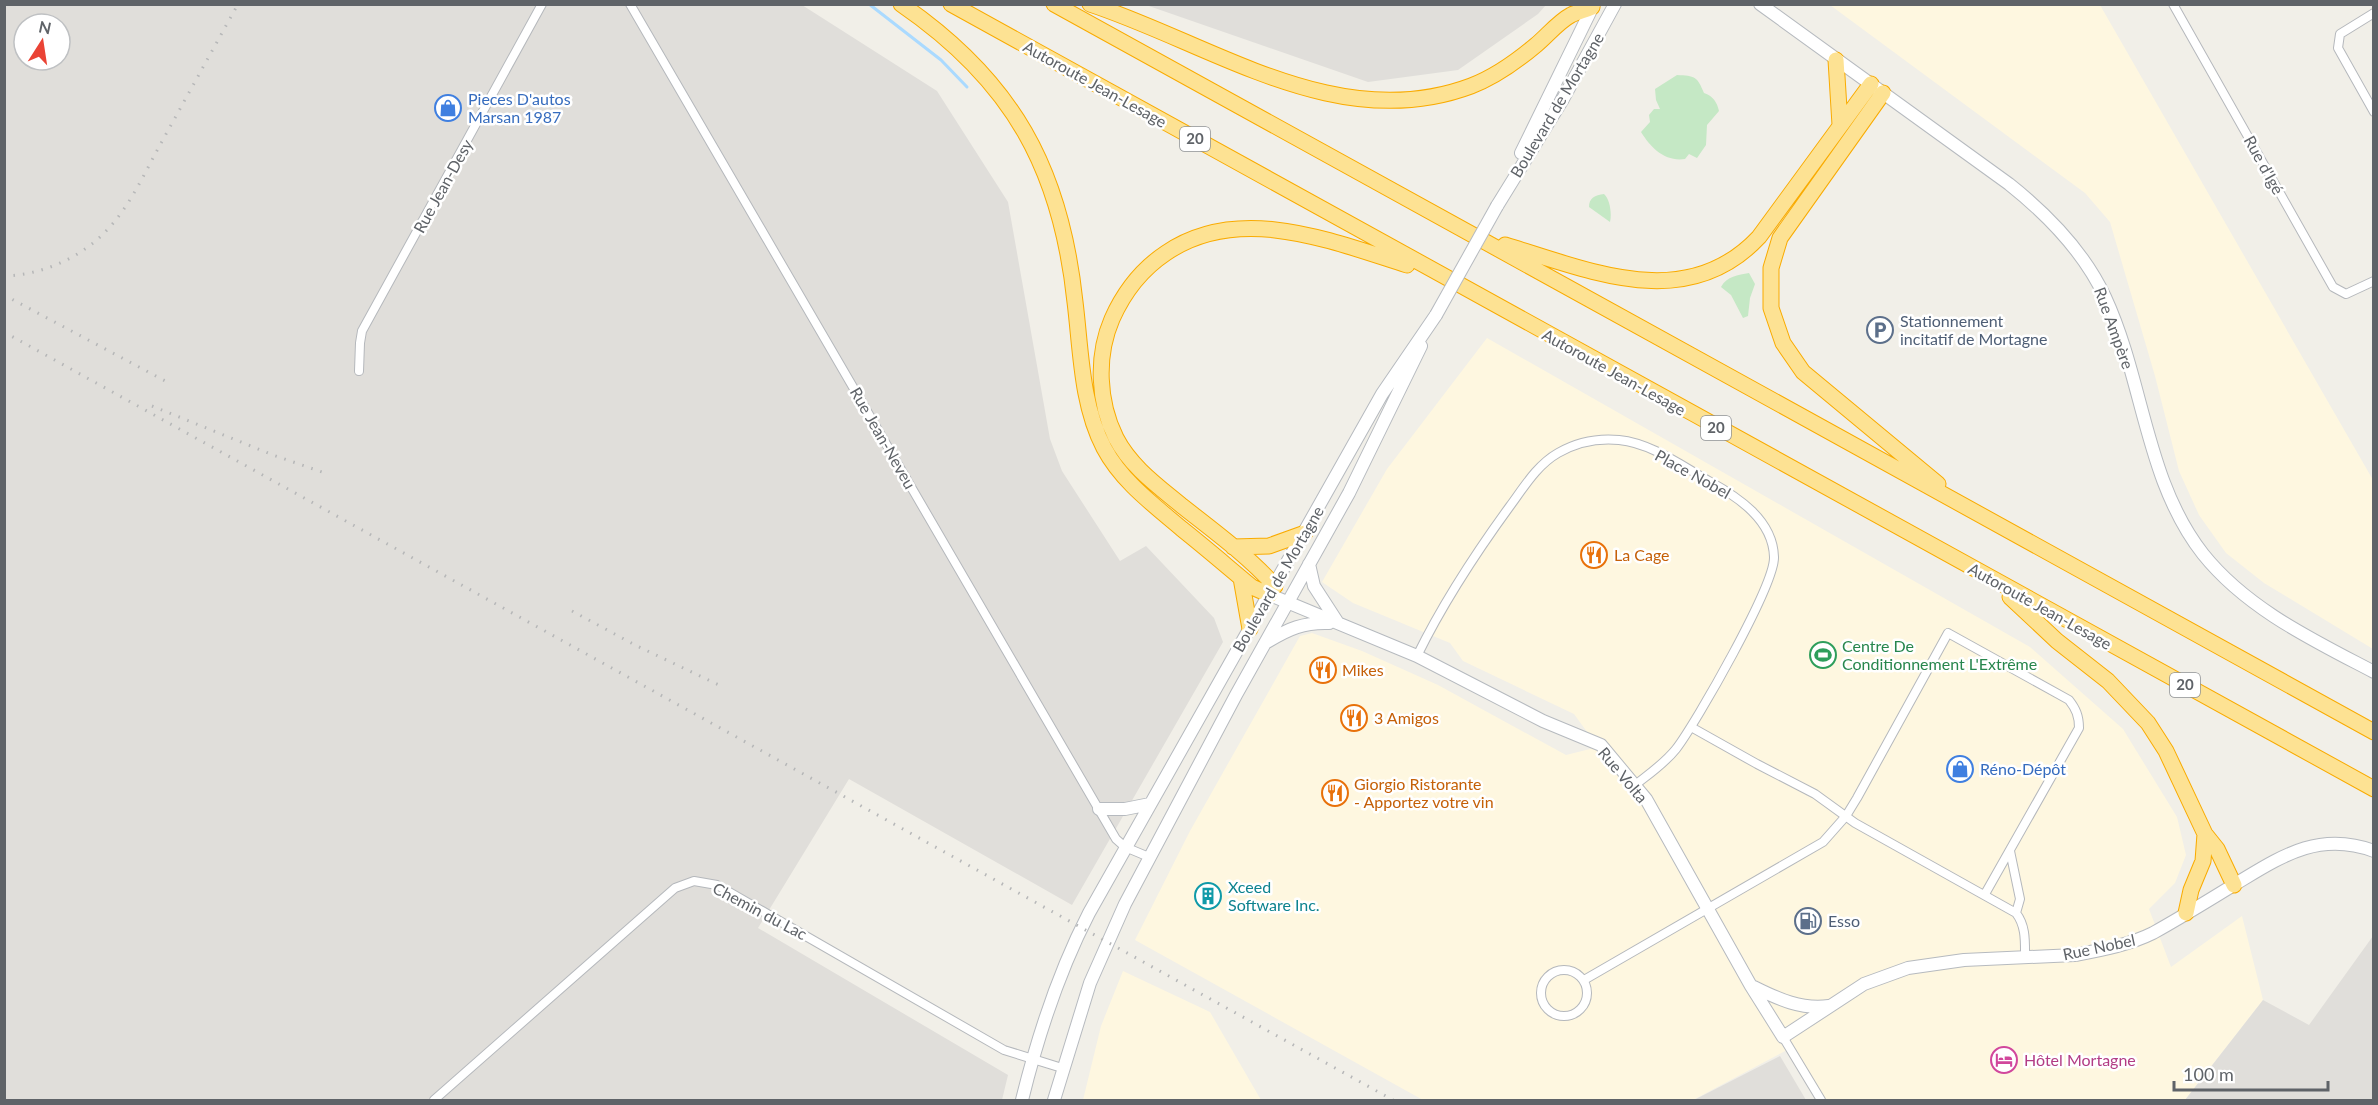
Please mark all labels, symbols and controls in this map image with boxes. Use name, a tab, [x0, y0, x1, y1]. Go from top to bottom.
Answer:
north arrow	[12, 12, 72, 72]
text: N	[37, 16, 53, 37]
street label: Boulevard de Mortagne	[1506, 29, 1607, 180]
street label: Autoroute Jean-Lesage	[1020, 36, 1170, 131]
place label: Pieces D'autos Marsan 1987	[468, 89, 571, 126]
shop icon: Pieces D'autos Marsan 1987	[433, 93, 463, 123]
road number: 20	[1180, 127, 1210, 151]
street label: Rue d'Igé	[2241, 132, 2288, 197]
street label: Rue Jean-Desy	[409, 135, 476, 236]
street label: Rue Ampère	[2091, 284, 2138, 371]
place label: Stationnement incitatif de Mortagne	[1900, 311, 2048, 348]
parking icon: Stationnement incitatif de Mortagne	[1865, 315, 1895, 345]
street label: Autoroute Jean-Lesage	[1539, 324, 1689, 419]
street label: Rue Jean-Neveu	[847, 384, 920, 492]
road number: 20	[1701, 416, 1731, 440]
street label: Place Nobel	[1652, 445, 1734, 502]
street label: Boulevard de Mortagne	[1228, 502, 1327, 655]
restaurant icon: La Cage	[1579, 540, 1609, 570]
place label: La Cage	[1614, 545, 1670, 564]
street label: Autoroute Jean-Lesage	[1965, 558, 2115, 653]
place label: Centre De Conditionnement L'Extrême	[1842, 636, 2037, 673]
sports icon: Centre De Conditionnement L'Extrême	[1808, 640, 1838, 670]
restaurant icon: Mikes	[1308, 655, 1338, 685]
place label: Mikes	[1342, 660, 1384, 679]
road number: 20	[2170, 673, 2200, 697]
restaurant icon: 3 Amigos	[1339, 703, 1369, 733]
place label: 3 Amigos	[1374, 708, 1439, 727]
street label: Rue Volta	[1595, 743, 1652, 806]
shop icon: Réno-Dépôt	[1945, 754, 1975, 784]
place label: Réno-Dépôt	[1980, 759, 2066, 778]
place label: Giorgio Ristorante - Apportez votre vin	[1354, 774, 1494, 811]
restaurant icon: Giorgio Ristorante - Apportez votre vin	[1320, 778, 1350, 808]
place label: Xceed Software Inc.	[1228, 877, 1320, 914]
street label: Chemin du Lac	[710, 878, 811, 943]
building icon: Xceed Software Inc.	[1193, 881, 1223, 911]
fuel station icon: Esso	[1793, 906, 1823, 936]
place label: Esso	[1828, 911, 1860, 930]
street label: Rue Nobel	[2061, 930, 2137, 963]
hotel icon: Hôtel Mortagne	[1989, 1045, 2019, 1075]
place label: Hôtel Mortagne	[2024, 1050, 2136, 1069]
scale bar	[2174, 1054, 2328, 1092]
text: 100 m	[2183, 1063, 2234, 1085]

